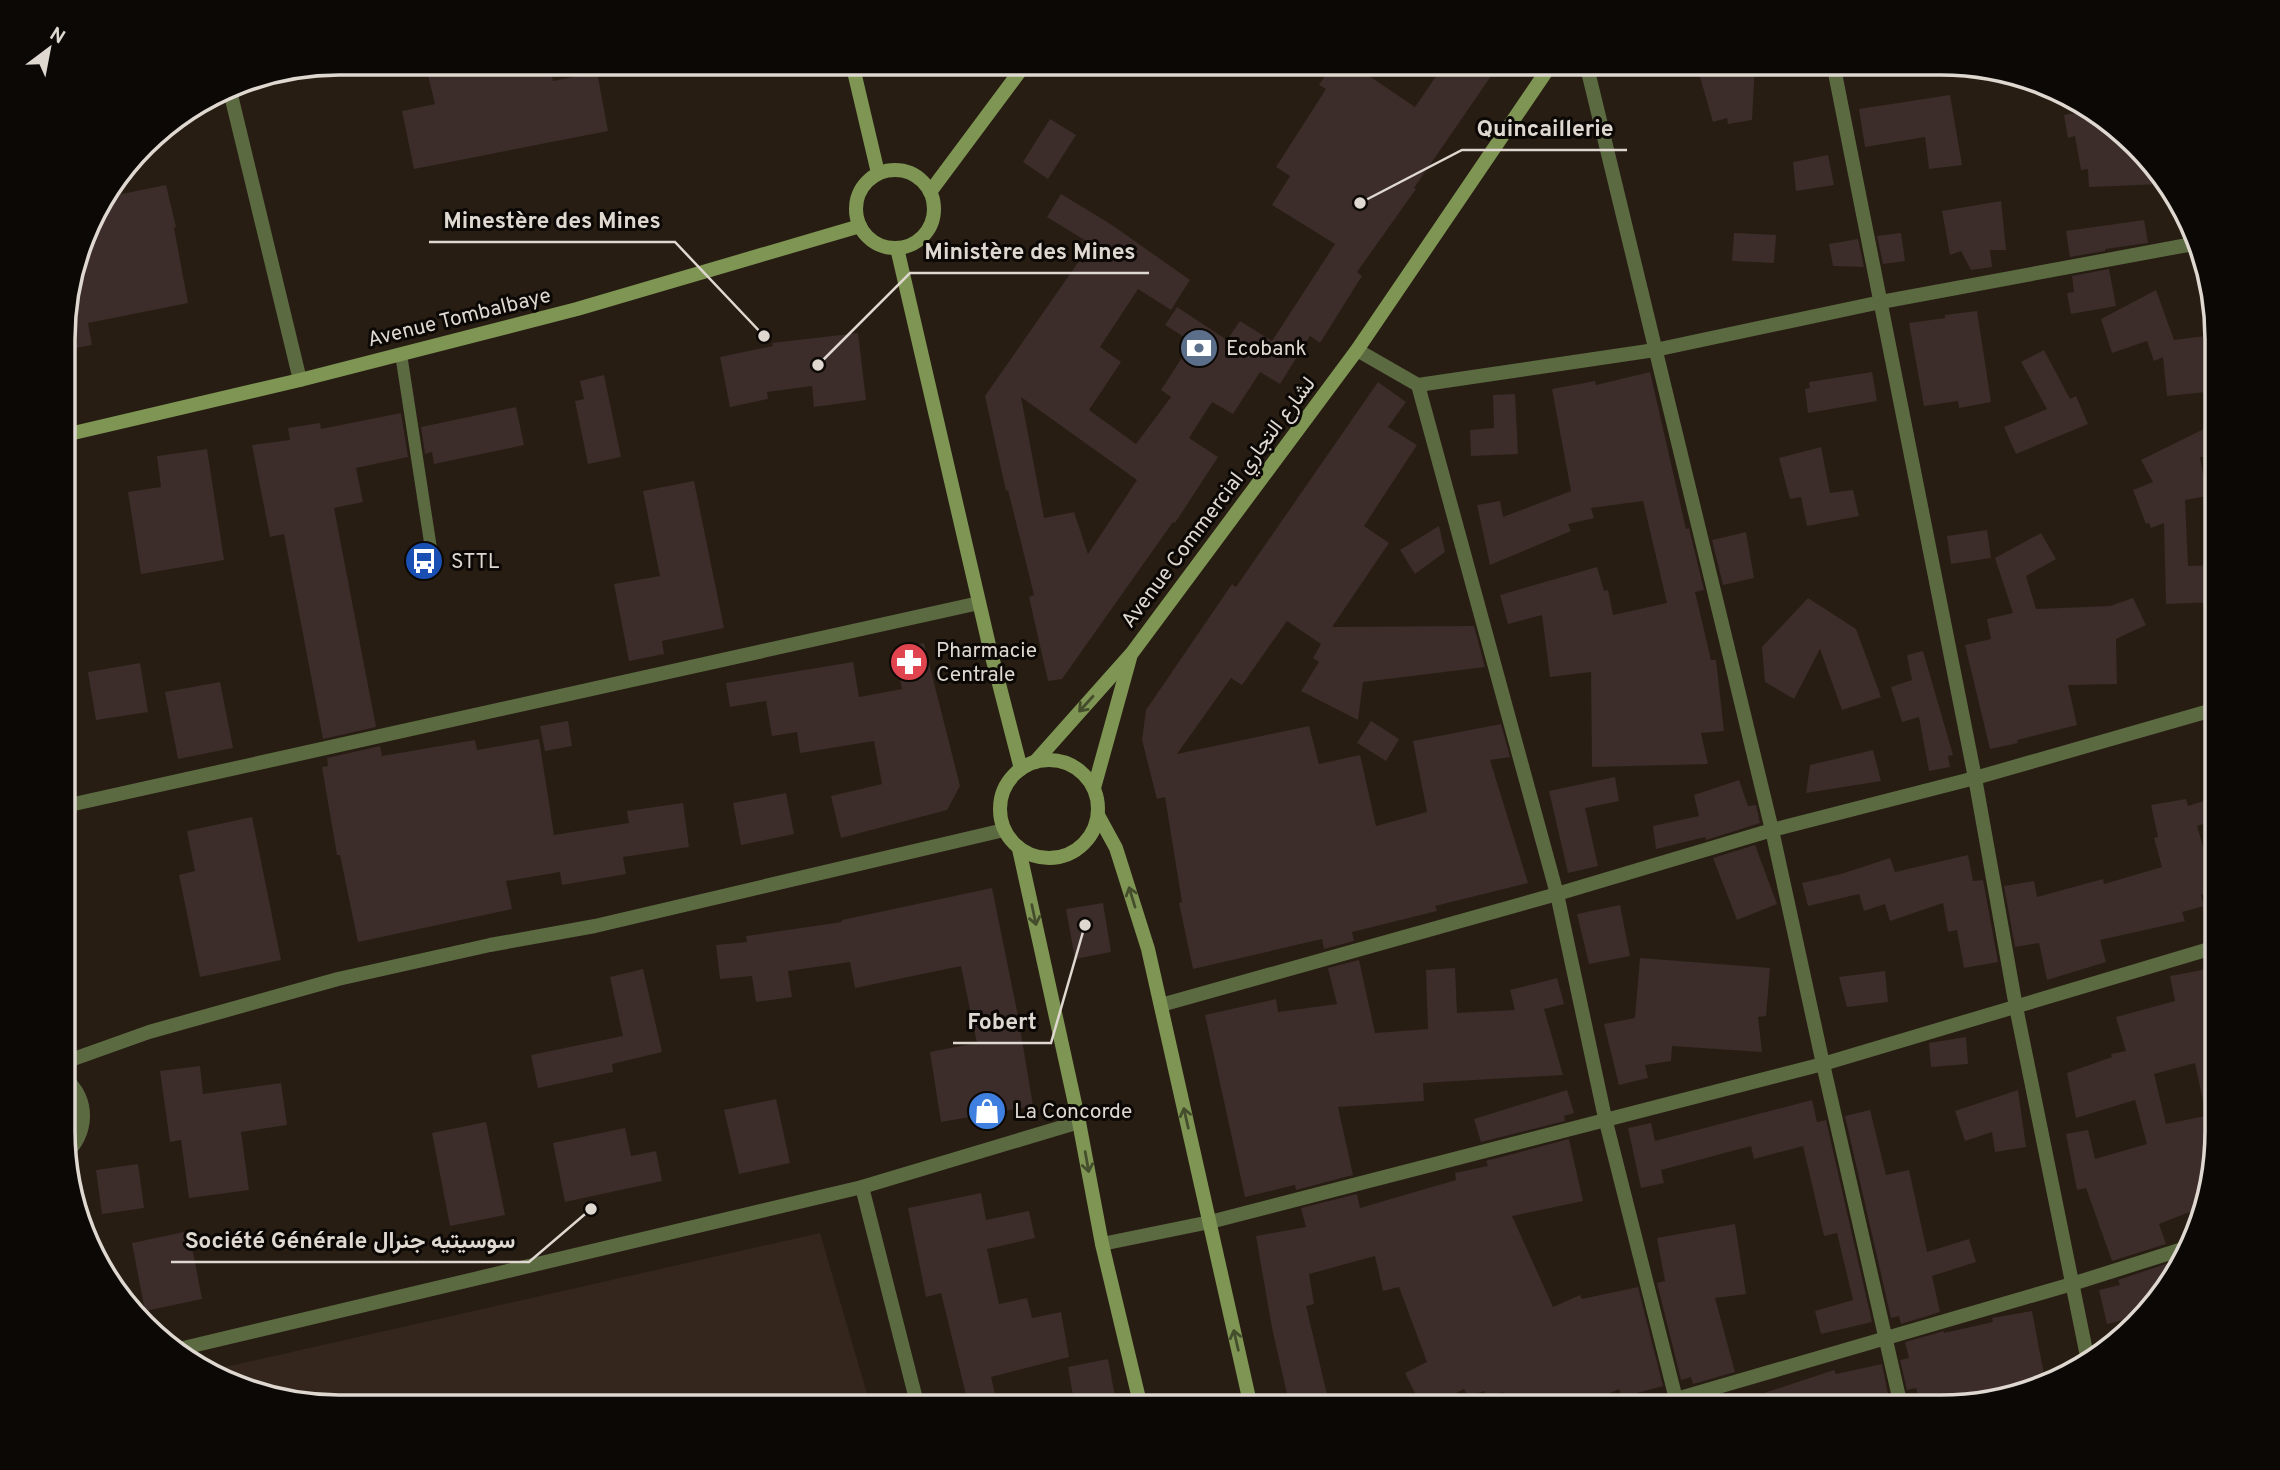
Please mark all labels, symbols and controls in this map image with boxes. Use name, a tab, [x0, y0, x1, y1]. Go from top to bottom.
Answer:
north arrow	[14, 14, 84, 84]
text: N	[45, 22, 69, 50]
callout: Quincaillerie	[1462, 106, 1627, 150]
text: Quincaillerie	[1476, 116, 1614, 145]
callout: Minestère des Mines	[429, 198, 675, 242]
text: Minestère des Mines	[443, 208, 661, 237]
callout: Ministère des Mines	[910, 229, 1149, 273]
text: Ministère des Mines	[924, 239, 1136, 268]
street label: Avenue Tombalbaye	[365, 283, 554, 354]
bank icon: Ecobank	[1178, 327, 1220, 369]
place label: Ecobank	[1226, 336, 1307, 363]
street label: Avenue Commercial لشارع التجاري	[1116, 372, 1324, 635]
bus stop icon: STTL	[403, 540, 445, 582]
place label: STTL	[451, 549, 500, 576]
place label: Pharmacie Centrale	[936, 638, 1037, 689]
pharmacy icon: Pharmacie Centrale	[888, 641, 930, 683]
one-way arrow	[1078, 695, 1094, 713]
one-way arrow	[1125, 886, 1138, 908]
one-way arrow	[1028, 903, 1042, 926]
callout: Fobert	[953, 999, 1051, 1043]
text: Fobert	[967, 1009, 1037, 1038]
shop icon: La Concorde	[966, 1090, 1008, 1132]
place label: La Concorde	[1014, 1099, 1132, 1126]
one-way arrow	[1179, 1107, 1193, 1130]
one-way arrow	[1080, 1150, 1094, 1173]
callout: Société Générale سوسيتيه جنرال	[171, 1218, 529, 1262]
text: Société Générale سوسيتيه جنرال	[185, 1228, 515, 1257]
one-way arrow	[1229, 1329, 1242, 1352]

